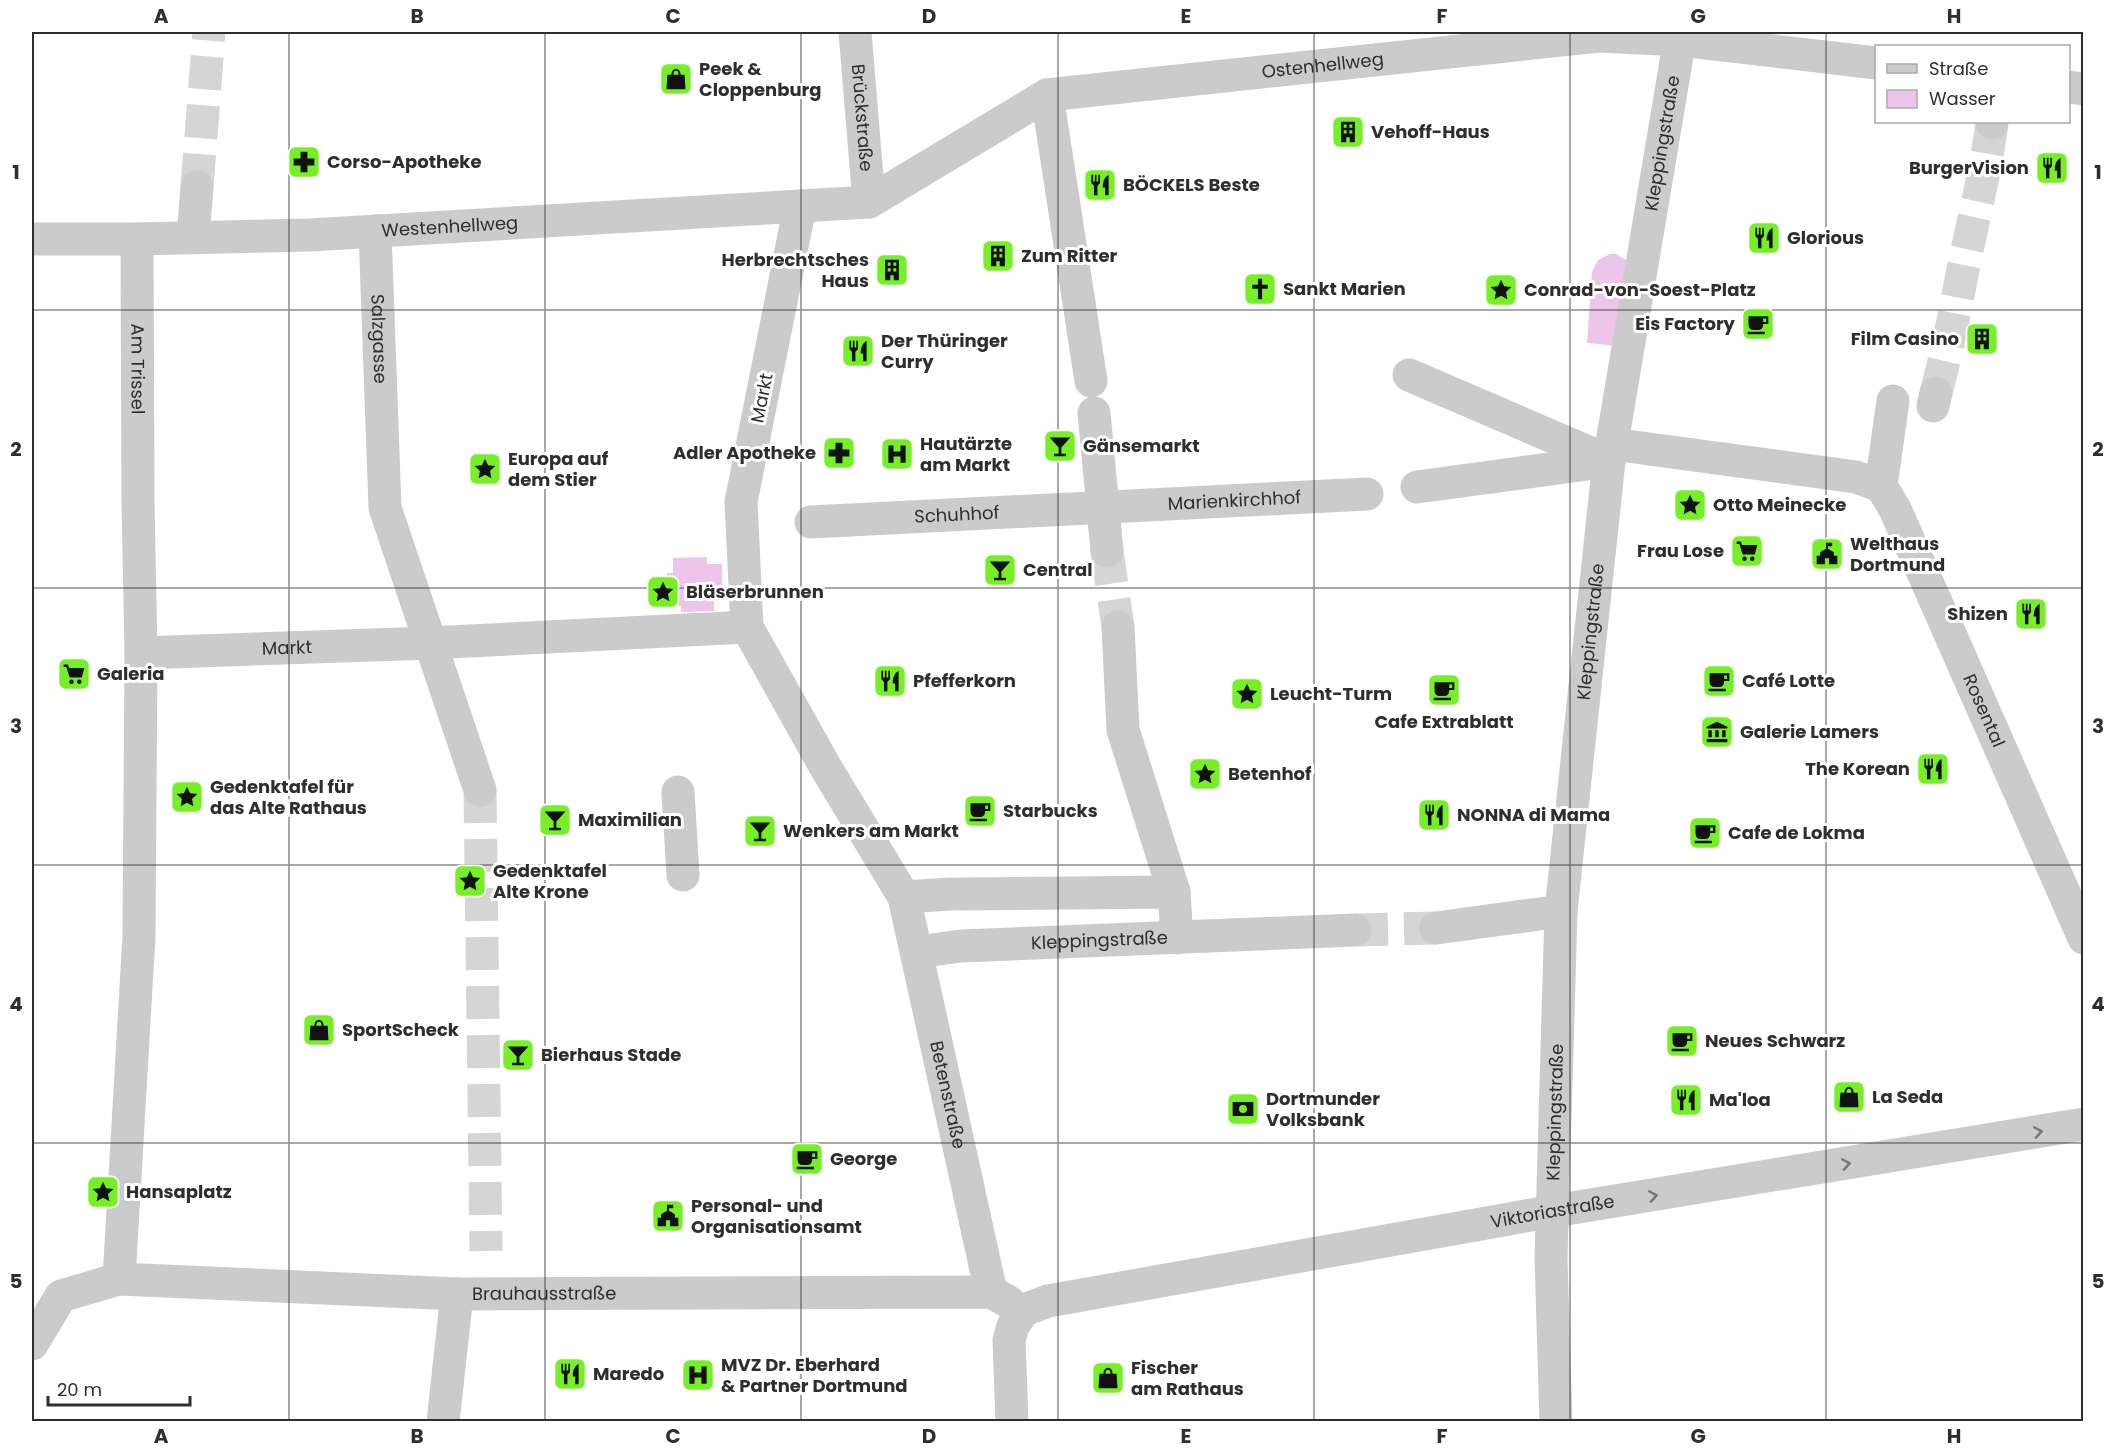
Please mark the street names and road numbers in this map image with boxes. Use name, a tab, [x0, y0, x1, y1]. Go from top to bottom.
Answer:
street label: Ostenhellweg	[1260, 46, 1385, 84]
street label: Brückstraße	[846, 63, 879, 172]
street label: Kleppingstraße	[1638, 73, 1686, 213]
street label: Westenhellweg	[381, 210, 519, 243]
street label: Salzgasse	[365, 294, 394, 384]
street label: Am Trissel	[125, 324, 151, 414]
street label: Markt	[744, 371, 779, 425]
street label: Marienkirchhof	[1167, 484, 1302, 516]
street label: Schuhhof	[914, 500, 1000, 529]
street label: Kleppingstraße	[1571, 562, 1610, 701]
street label: Markt	[261, 634, 312, 661]
street label: Rosental	[1957, 670, 2011, 751]
street label: Kleppingstraße	[1030, 925, 1169, 955]
street label: Betenstraße	[924, 1039, 972, 1151]
street label: Kleppingstraße	[1540, 1043, 1569, 1181]
street label: Viktoriastraße	[1488, 1188, 1616, 1234]
street label: Brauhausstraße	[472, 1280, 616, 1306]

